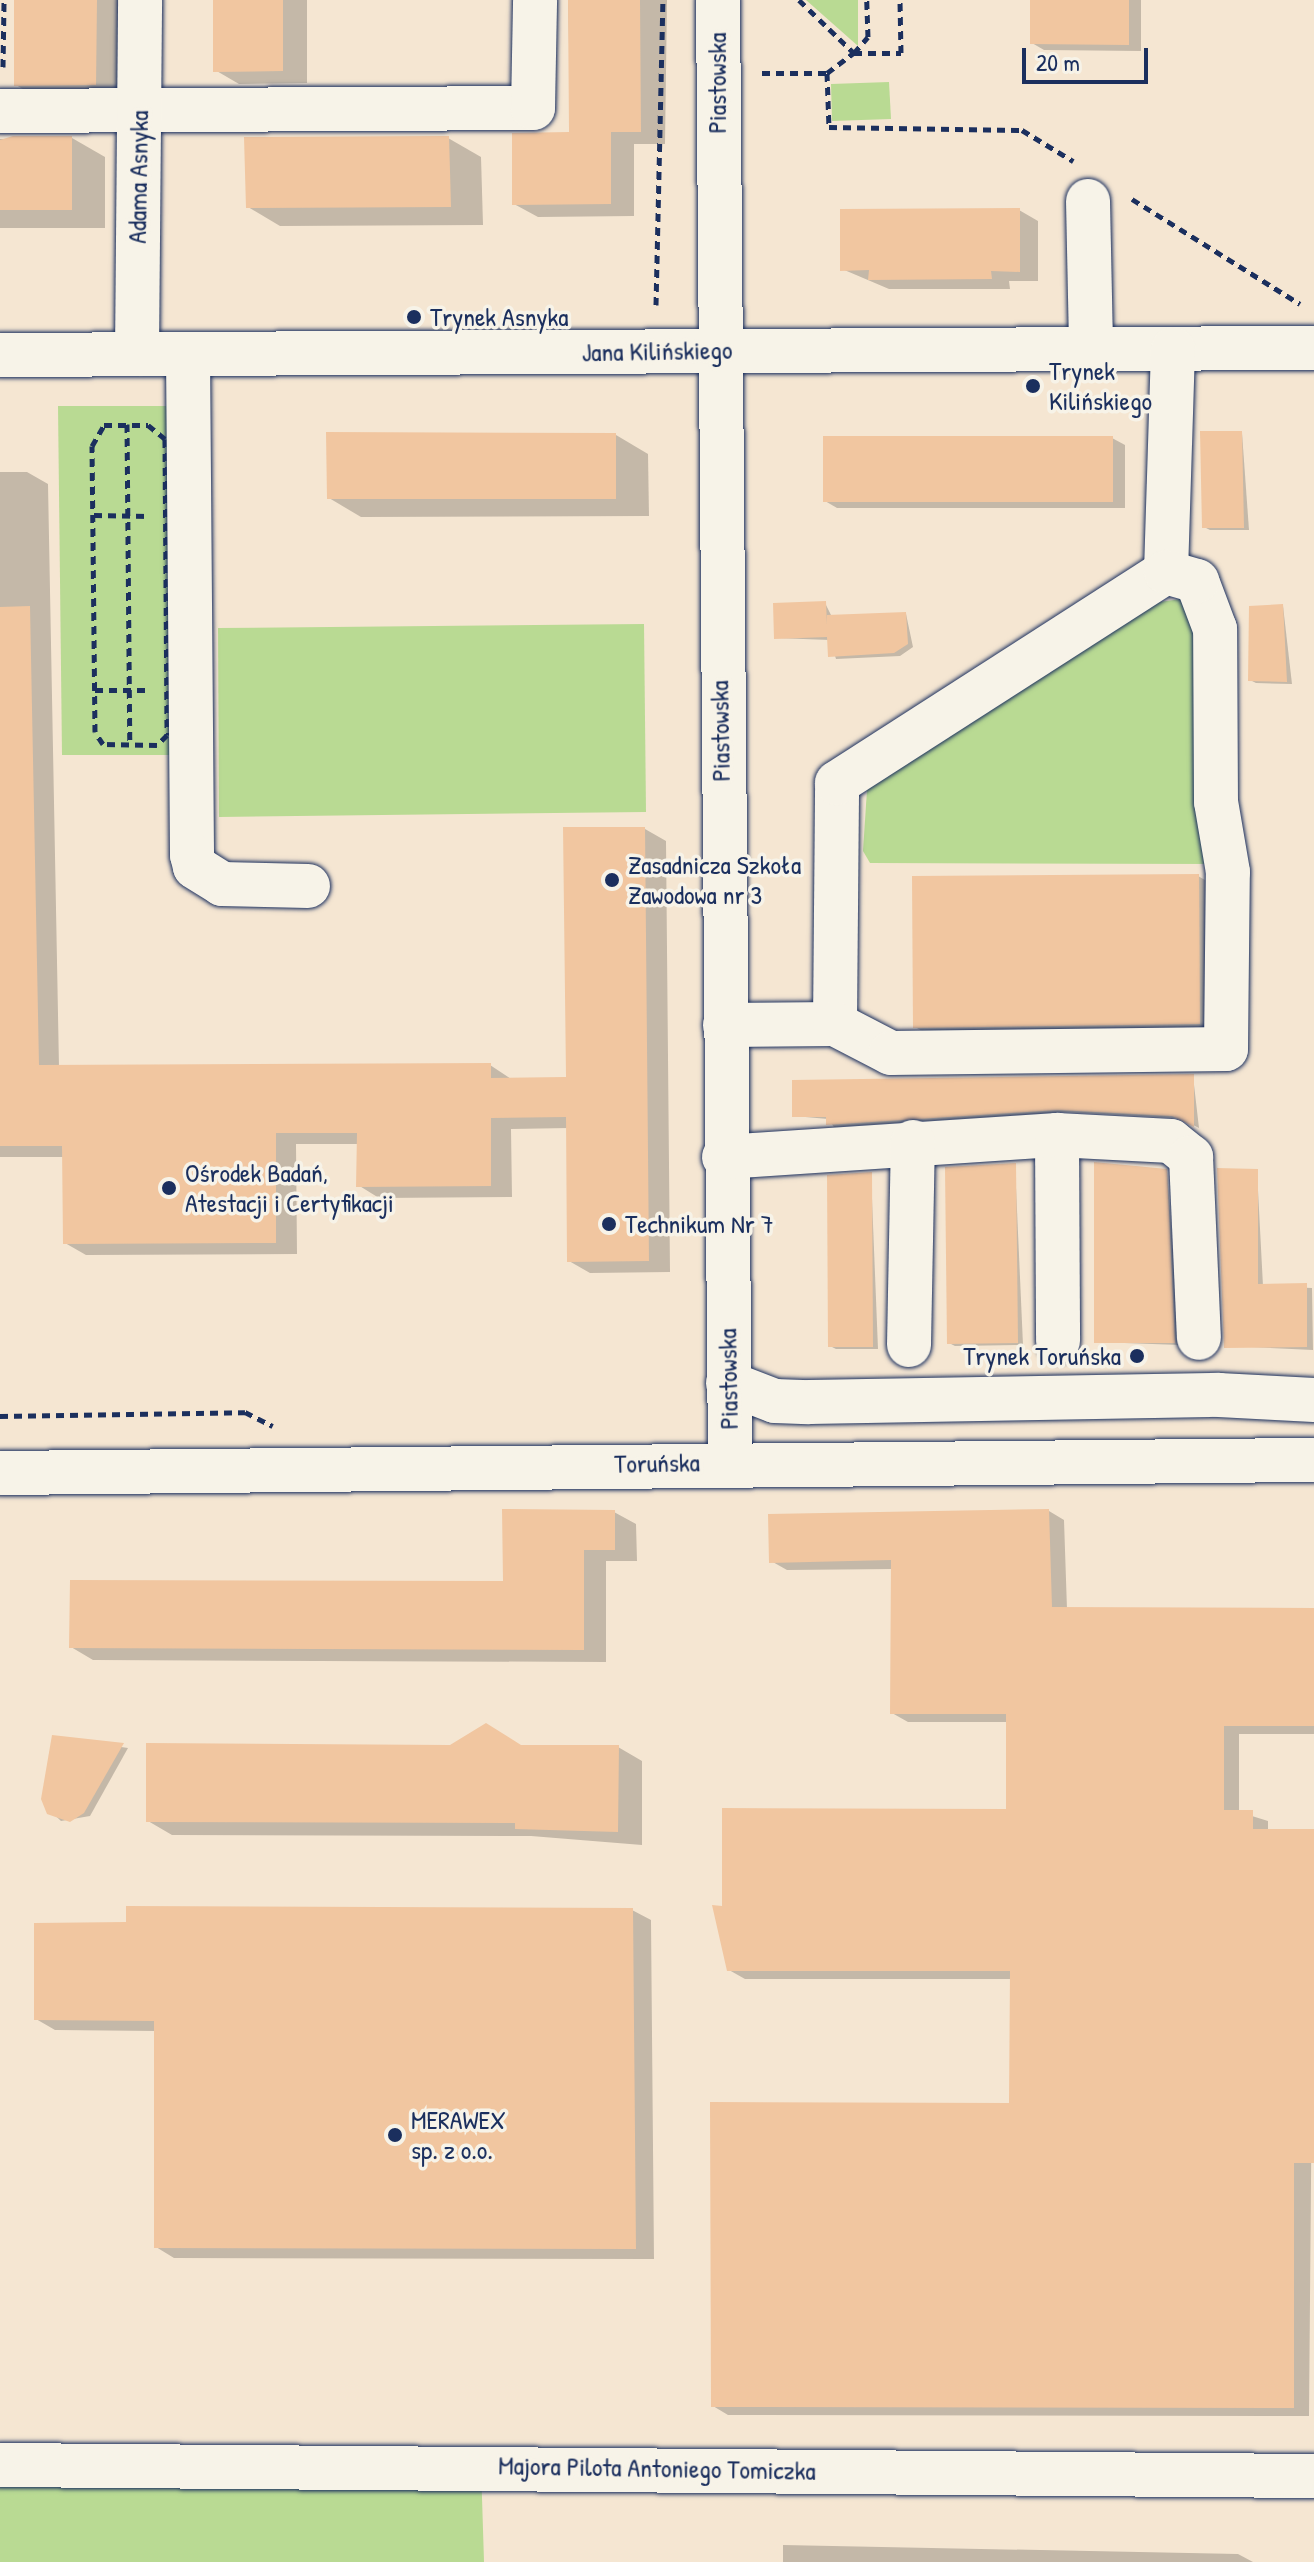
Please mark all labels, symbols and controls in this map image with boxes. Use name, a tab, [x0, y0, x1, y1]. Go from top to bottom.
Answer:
scale bar	[1026, 32, 1152, 82]
street label: Piastowska	[701, 33, 733, 133]
text: 20 m	[1036, 46, 1080, 78]
street label: Adama Asnyka	[121, 110, 155, 244]
place label: Trynek Asnyka	[430, 301, 568, 333]
marker: Trynek Asnyka	[405, 308, 423, 326]
street label: Jana Kilińskiego	[581, 334, 733, 368]
place label: Trynek Kilińskiego	[1049, 355, 1152, 416]
marker: Trynek Kilińskiego	[1024, 377, 1042, 395]
street label: Piastowska	[704, 680, 736, 782]
place label: Zasadnicza Szkoła Zawodowa nr 3	[628, 849, 801, 910]
marker: Zasadnicza Szkoła Zawodowa nr 3	[603, 871, 621, 889]
place label: Ośrodek Badań, Atestacji i Certyfikacji	[185, 1157, 394, 1218]
marker: Ośrodek Badań, Atestacji i Certyfikacji	[160, 1179, 178, 1197]
place label: Technikum Nr 7	[625, 1208, 774, 1240]
marker: Technikum Nr 7	[600, 1215, 618, 1233]
street label: Piastowska	[712, 1328, 744, 1430]
place label: Trynek Toruńska	[963, 1340, 1121, 1372]
marker: Trynek Toruńska	[1128, 1347, 1146, 1365]
street label: Toruńska	[614, 1447, 700, 1479]
place label: MERAWEX sp. z o.o.	[411, 2104, 506, 2166]
marker: MERAWEX sp. z o.o.	[386, 2126, 404, 2144]
street label: Majora Pilota Antoniego Tomiczka	[498, 2450, 816, 2486]

